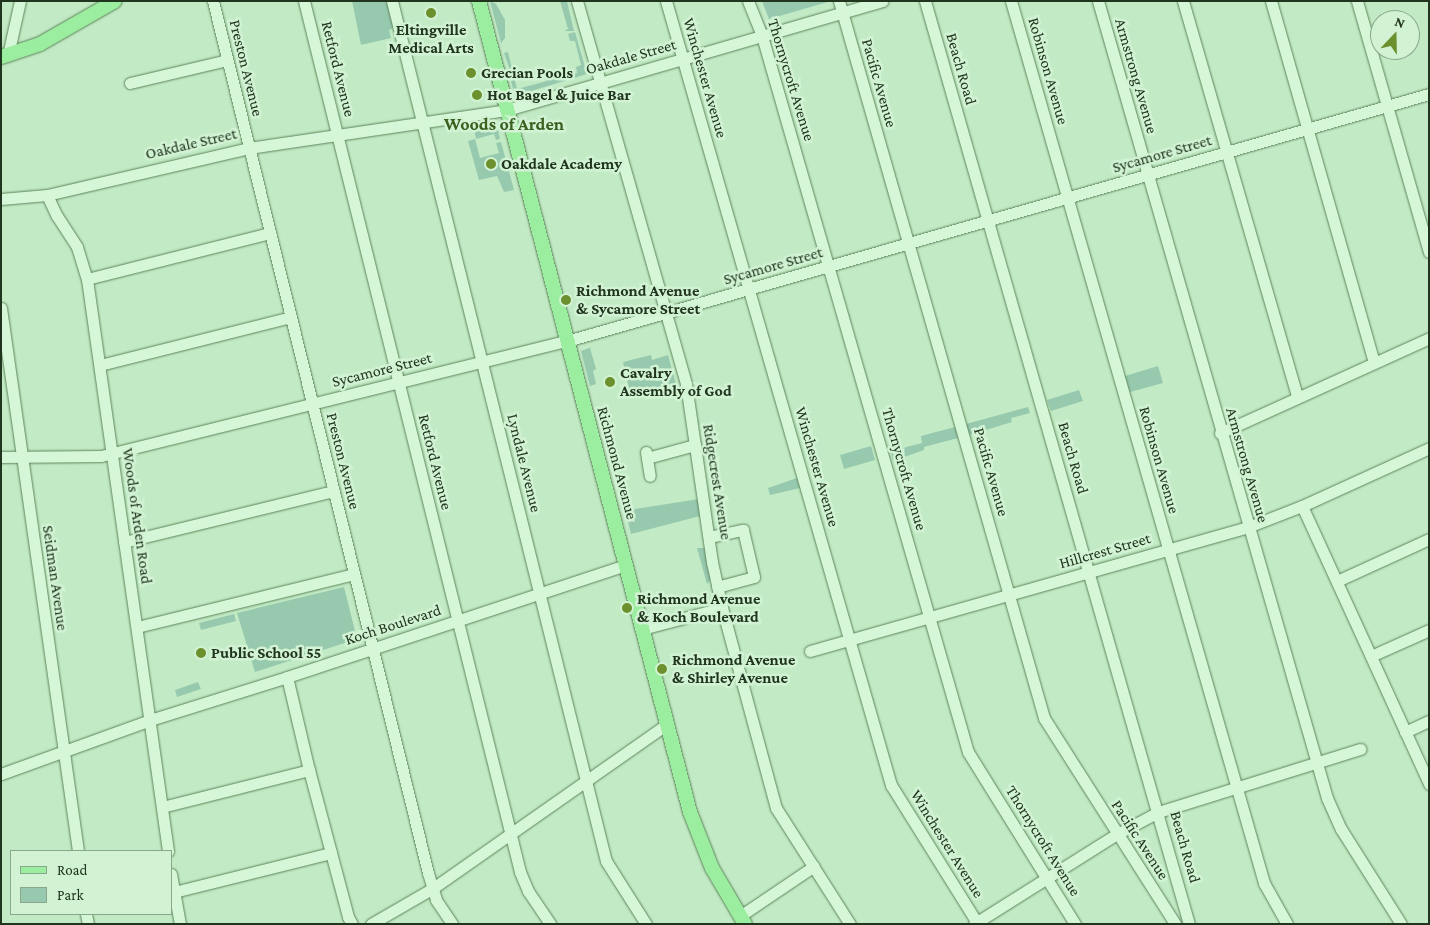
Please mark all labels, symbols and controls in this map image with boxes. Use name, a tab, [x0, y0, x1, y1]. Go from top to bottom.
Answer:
marker: Eltingville Medical Arts	[425, 7, 437, 19]
north arrow	[1370, 10, 1420, 60]
text: N	[1393, 13, 1407, 31]
street label: Robinson Avenue	[1024, 15, 1072, 127]
street label: Winchester Avenue	[679, 16, 731, 140]
street label: Armstrong Avenue	[1110, 16, 1162, 136]
street label: Thornycroft Avenue	[763, 17, 819, 143]
street label: Preston Avenue	[225, 18, 267, 118]
street label: Retford Avenue	[317, 19, 359, 119]
place label: Eltingville Medical Arts	[388, 20, 474, 58]
street label: Beach Road	[942, 31, 980, 107]
street label: Oakdale Street	[584, 35, 678, 79]
street label: Pacific Avenue	[857, 36, 901, 130]
place label: Grecian Pools	[481, 63, 573, 83]
marker: Grecian Pools	[465, 67, 477, 79]
place label: Hot Bagel & Juice Bar	[487, 85, 631, 105]
marker: Hot Bagel & Juice Bar	[471, 89, 483, 101]
district label: Woods of Arden	[444, 113, 564, 135]
street label: Oakdale Street	[143, 124, 239, 164]
street label: Sycamore Street	[1110, 131, 1214, 177]
place label: Oakdale Academy	[501, 154, 622, 174]
marker: Oakdale Academy	[485, 158, 497, 170]
street label: Sycamore Street	[721, 243, 825, 289]
place label: Richmond Avenue & Sycamore Street	[576, 281, 700, 319]
marker: Richmond Avenue & Sycamore Street	[560, 294, 572, 306]
street label: Sycamore Street	[330, 348, 434, 392]
place label: Cavalry Assembly of God	[620, 363, 732, 401]
marker: Cavalry Assembly of God	[604, 376, 616, 388]
street label: Richmond Avenue	[593, 404, 641, 522]
street label: Robinson Avenue	[1135, 404, 1183, 516]
street label: Winchester Avenue	[791, 405, 843, 529]
street label: Thornycroft Avenue	[877, 405, 931, 533]
street label: Armstrong Avenue	[1221, 405, 1273, 525]
street label: Preston Avenue	[322, 411, 364, 511]
street label: Retford Avenue	[414, 412, 456, 512]
street label: Lyndale Avenue	[502, 412, 546, 514]
street label: Beach Road	[1054, 420, 1092, 496]
street label: Ridgecrest Avenue	[698, 423, 736, 541]
street label: Pacific Avenue	[969, 425, 1013, 519]
street label: Woods of Arden Road	[118, 447, 156, 585]
street label: Seidman Avenue	[38, 524, 72, 632]
street label: Hillcrest Street	[1057, 529, 1153, 573]
place label: Richmond Avenue & Koch Boulevard	[637, 589, 760, 627]
street label: Koch Boulevard	[343, 600, 443, 650]
marker: Richmond Avenue & Koch Boulevard	[621, 602, 633, 614]
place label: Public School 55	[211, 643, 321, 663]
marker: Public School 55	[195, 647, 207, 659]
place label: Richmond Avenue & Shirley Avenue	[672, 650, 795, 688]
marker: Richmond Avenue & Shirley Avenue	[656, 663, 668, 675]
street label: Thornycroft Avenue	[1001, 782, 1085, 900]
street label: Winchester Avenue	[906, 786, 988, 902]
street label: Pacific Avenue	[1107, 796, 1173, 884]
street label: Beach Road	[1166, 809, 1204, 885]
legend	[10, 850, 172, 915]
text: Road	[57, 862, 87, 878]
text: Park	[57, 887, 84, 903]

